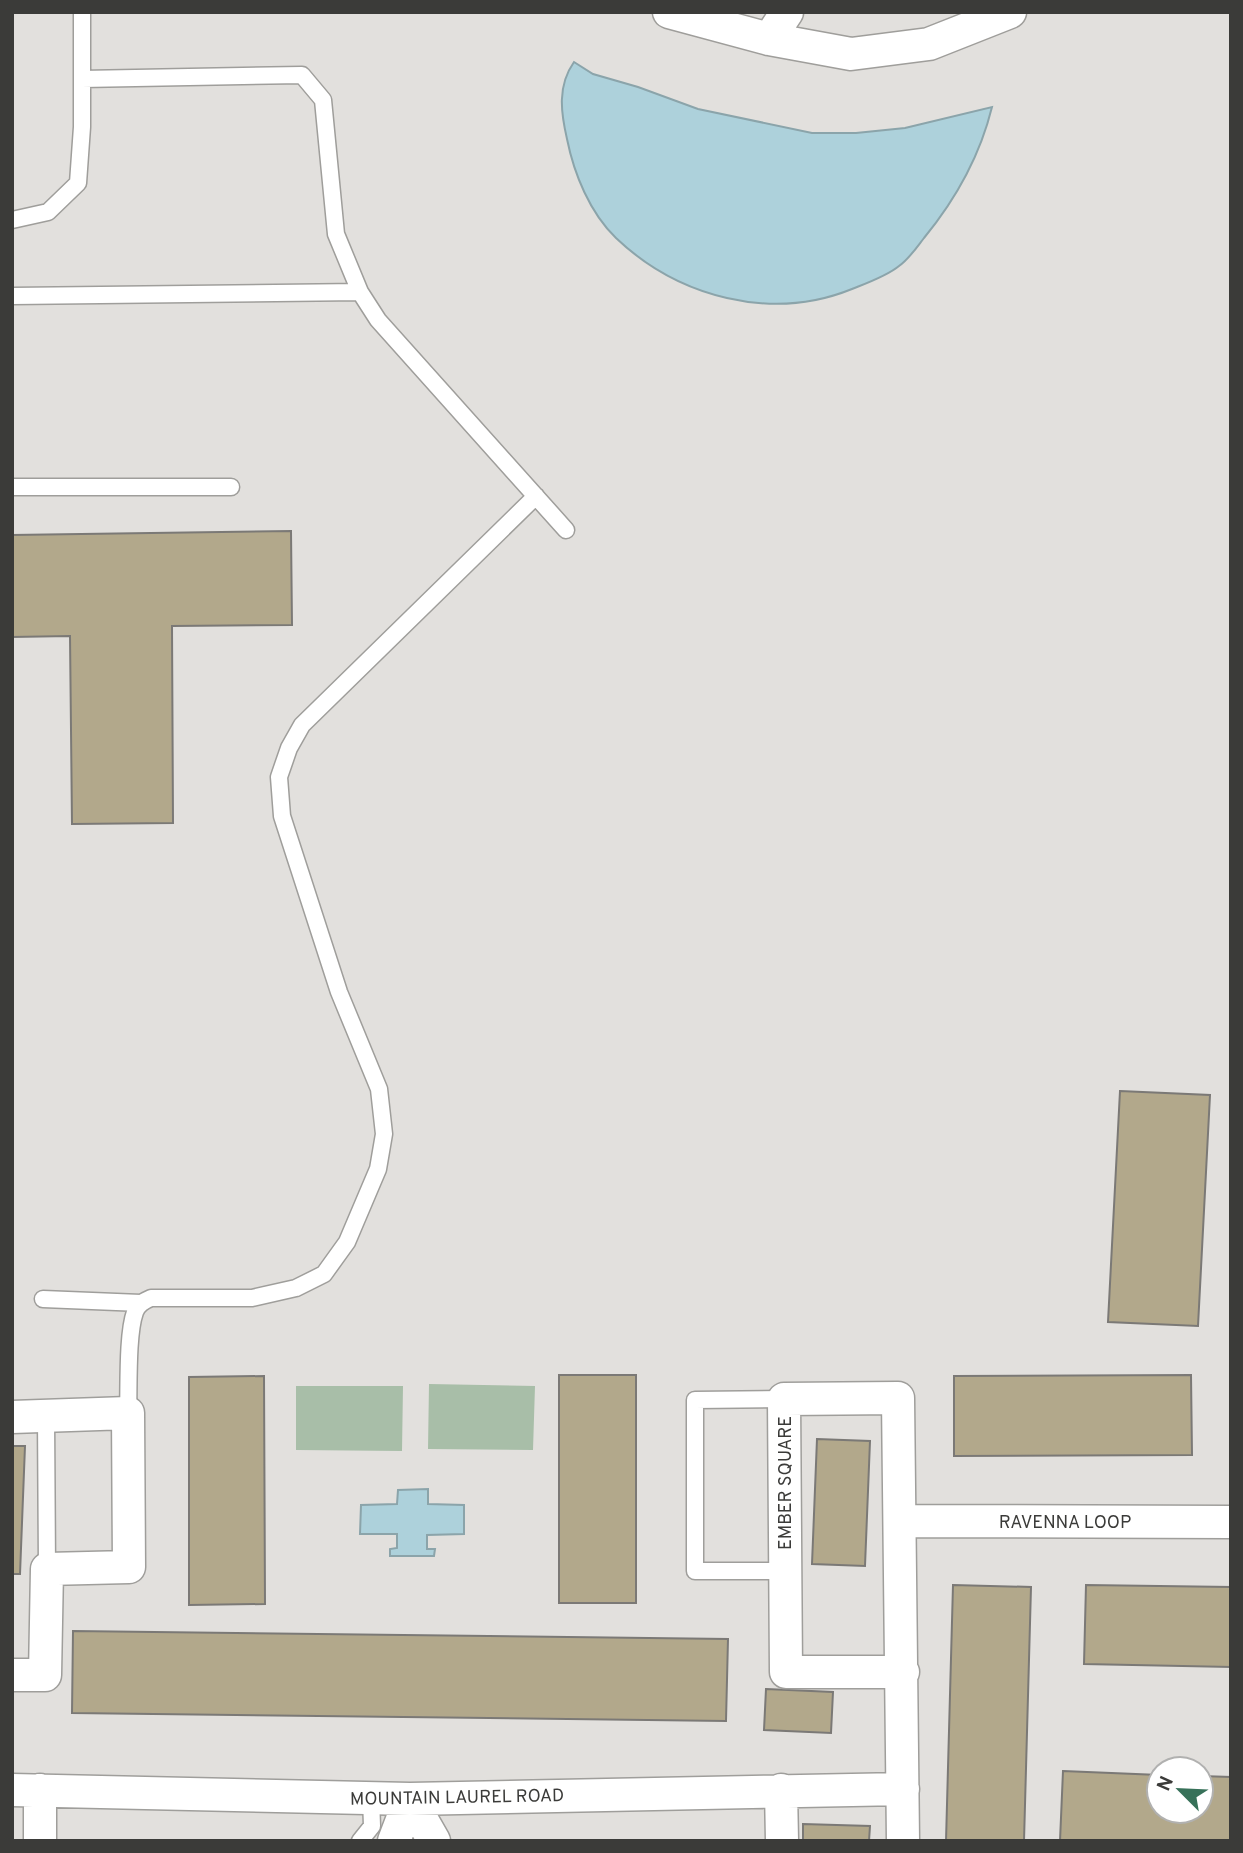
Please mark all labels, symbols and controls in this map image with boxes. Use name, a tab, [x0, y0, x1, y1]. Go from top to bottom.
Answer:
street label: EMBER SQUARE	[775, 1416, 798, 1550]
street label: RAVENNA LOOP	[999, 1512, 1131, 1535]
north arrow	[1145, 1755, 1215, 1825]
text: N	[1153, 1773, 1180, 1795]
street label: MOUNTAIN LAUREL ROAD	[350, 1785, 564, 1812]

